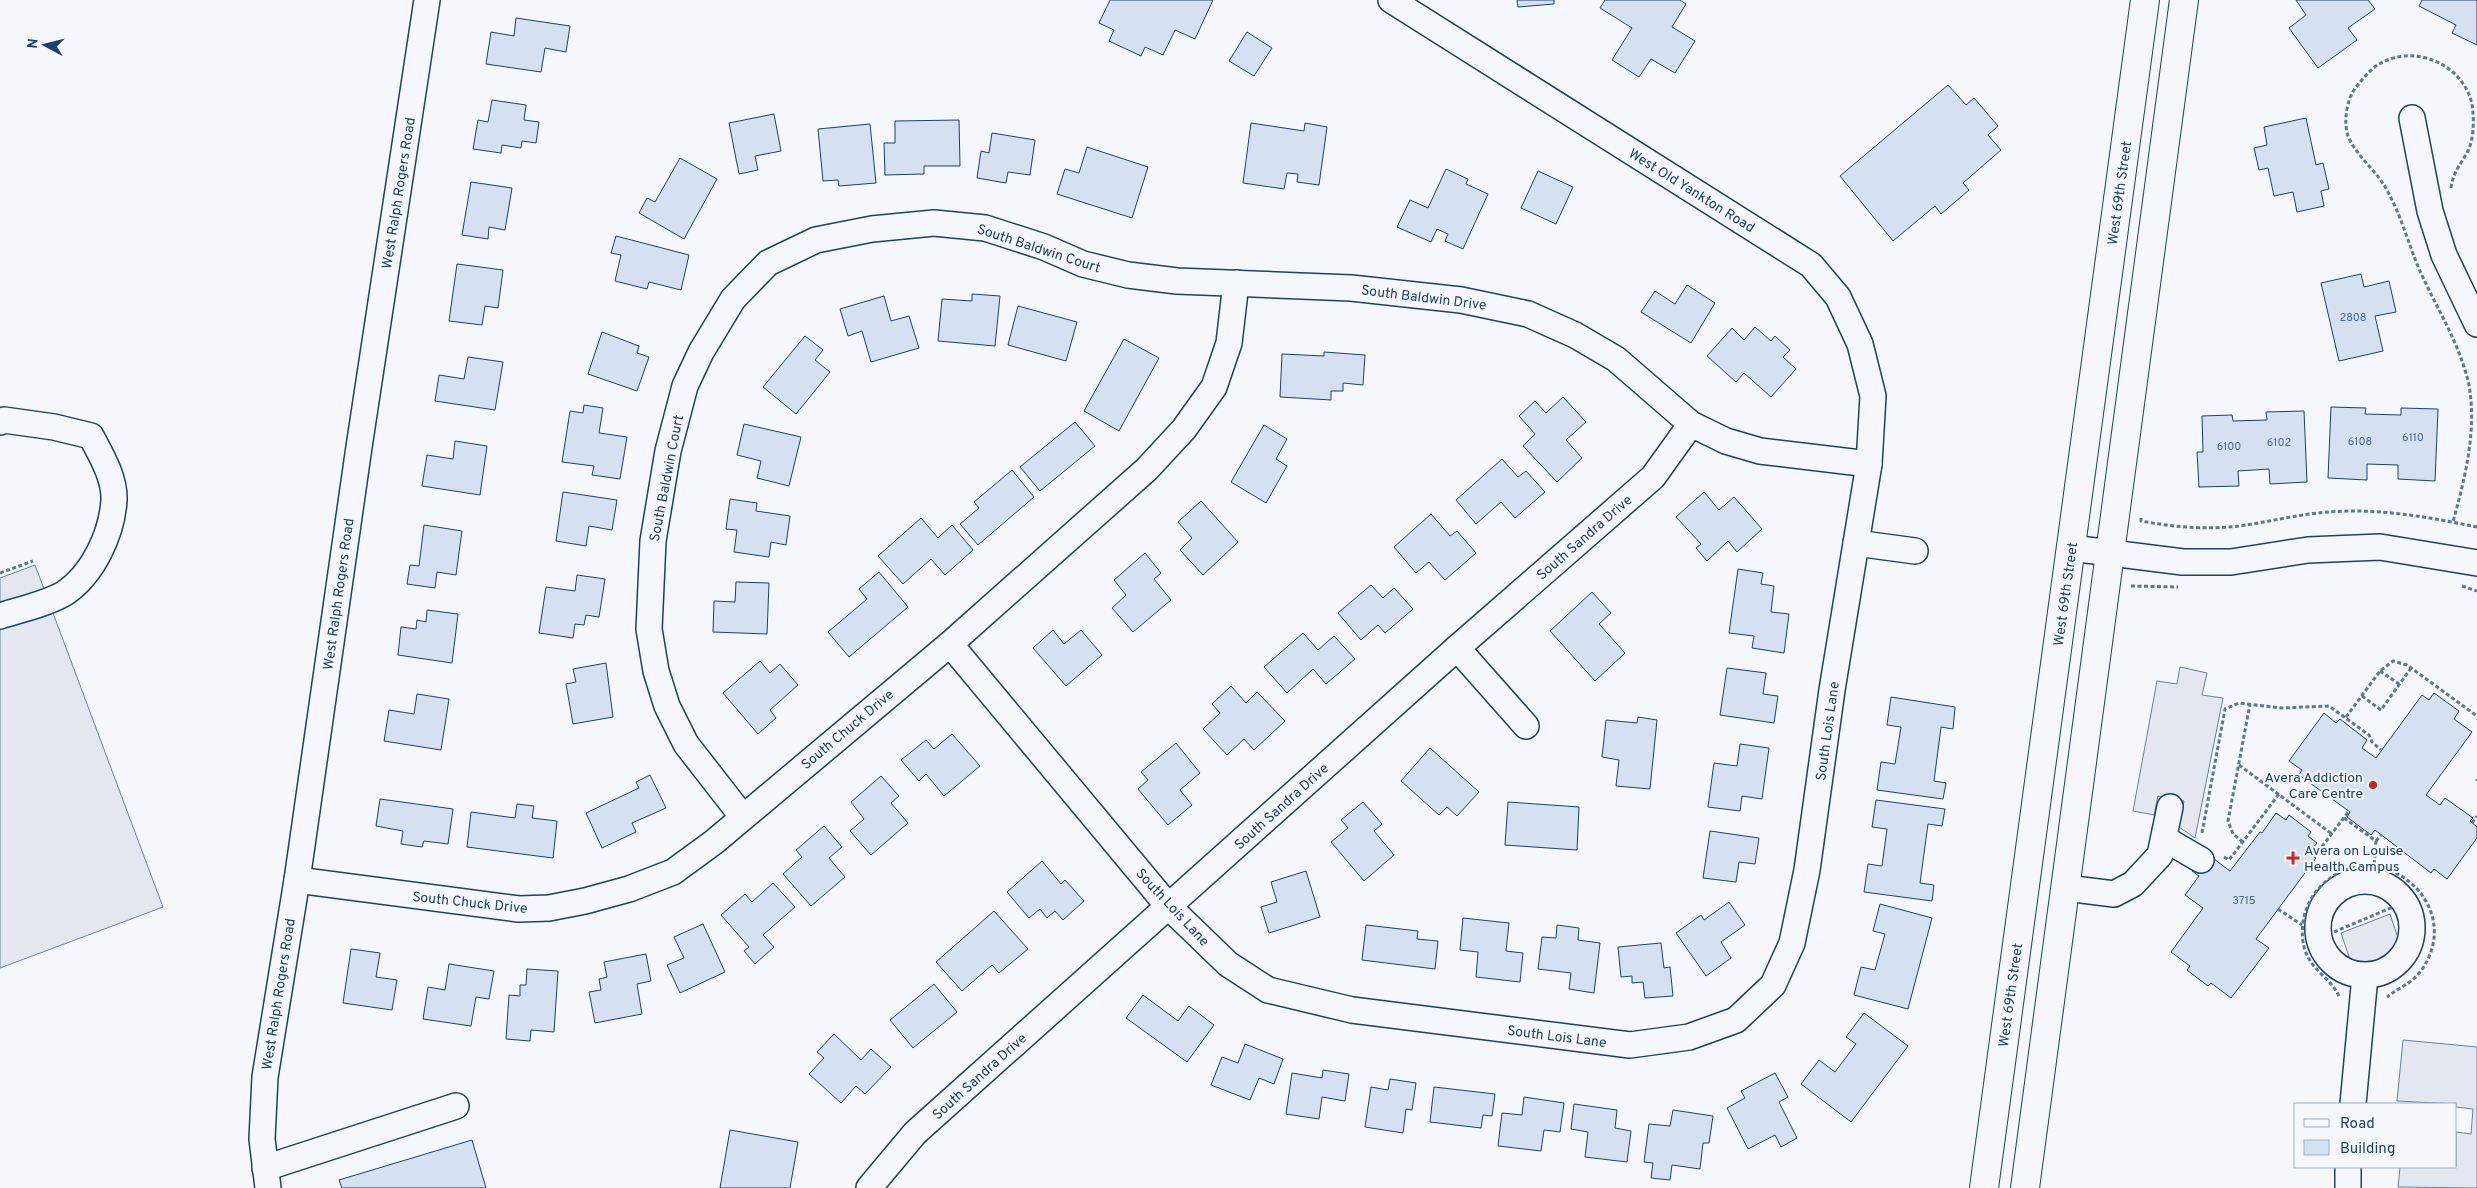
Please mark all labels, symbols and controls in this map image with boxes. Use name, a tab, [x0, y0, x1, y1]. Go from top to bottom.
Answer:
north arrow	[20, 20, 70, 70]
text: N	[25, 38, 43, 50]
street label: West Ralph Rogers Road	[379, 116, 420, 270]
street label: West 69th Street	[2105, 140, 2136, 246]
street label: West Old Yankton Road	[1625, 145, 1757, 237]
street label: South Baldwin Court	[975, 221, 1102, 277]
street label: South Baldwin Drive	[1360, 282, 1487, 315]
house number: 2808	[2339, 311, 2367, 325]
street label: South Baldwin Court	[647, 413, 688, 543]
house number: 6110	[2402, 431, 2424, 445]
house number: 6108	[2348, 435, 2372, 449]
house number: 6102	[2267, 436, 2291, 450]
house number: 6100	[2217, 440, 2241, 454]
street label: South Sandra Drive	[1534, 492, 1636, 584]
street label: West Ralph Rogers Road	[320, 517, 359, 671]
street label: West 69th Street	[2051, 541, 2082, 647]
street label: South Lois Lane	[1813, 680, 1844, 782]
street label: South Chuck Drive	[798, 686, 898, 774]
street label: South Sandra Drive	[1231, 760, 1333, 854]
place label: Avera Addiction Care Centre	[2264, 770, 2363, 803]
marker: Avera Addiction Care Centre	[2367, 779, 2379, 791]
place label: Avera on Louise Health Campus	[2304, 843, 2403, 876]
marker: Avera on Louise Health Campus	[2286, 851, 2300, 865]
street label: South Lois Lane	[1132, 866, 1212, 950]
street label: South Chuck Drive	[411, 889, 528, 918]
house number: 3715	[2232, 894, 2256, 908]
street label: West Ralph Rogers Road	[259, 917, 300, 1071]
street label: West 69th Street	[1996, 942, 2027, 1048]
street label: South Lois Lane	[1506, 1023, 1608, 1052]
street label: South Sandra Drive	[929, 1030, 1031, 1124]
legend	[2294, 1103, 2457, 1168]
text: Road	[2340, 1115, 2375, 1134]
text: Building	[2340, 1140, 2395, 1159]

